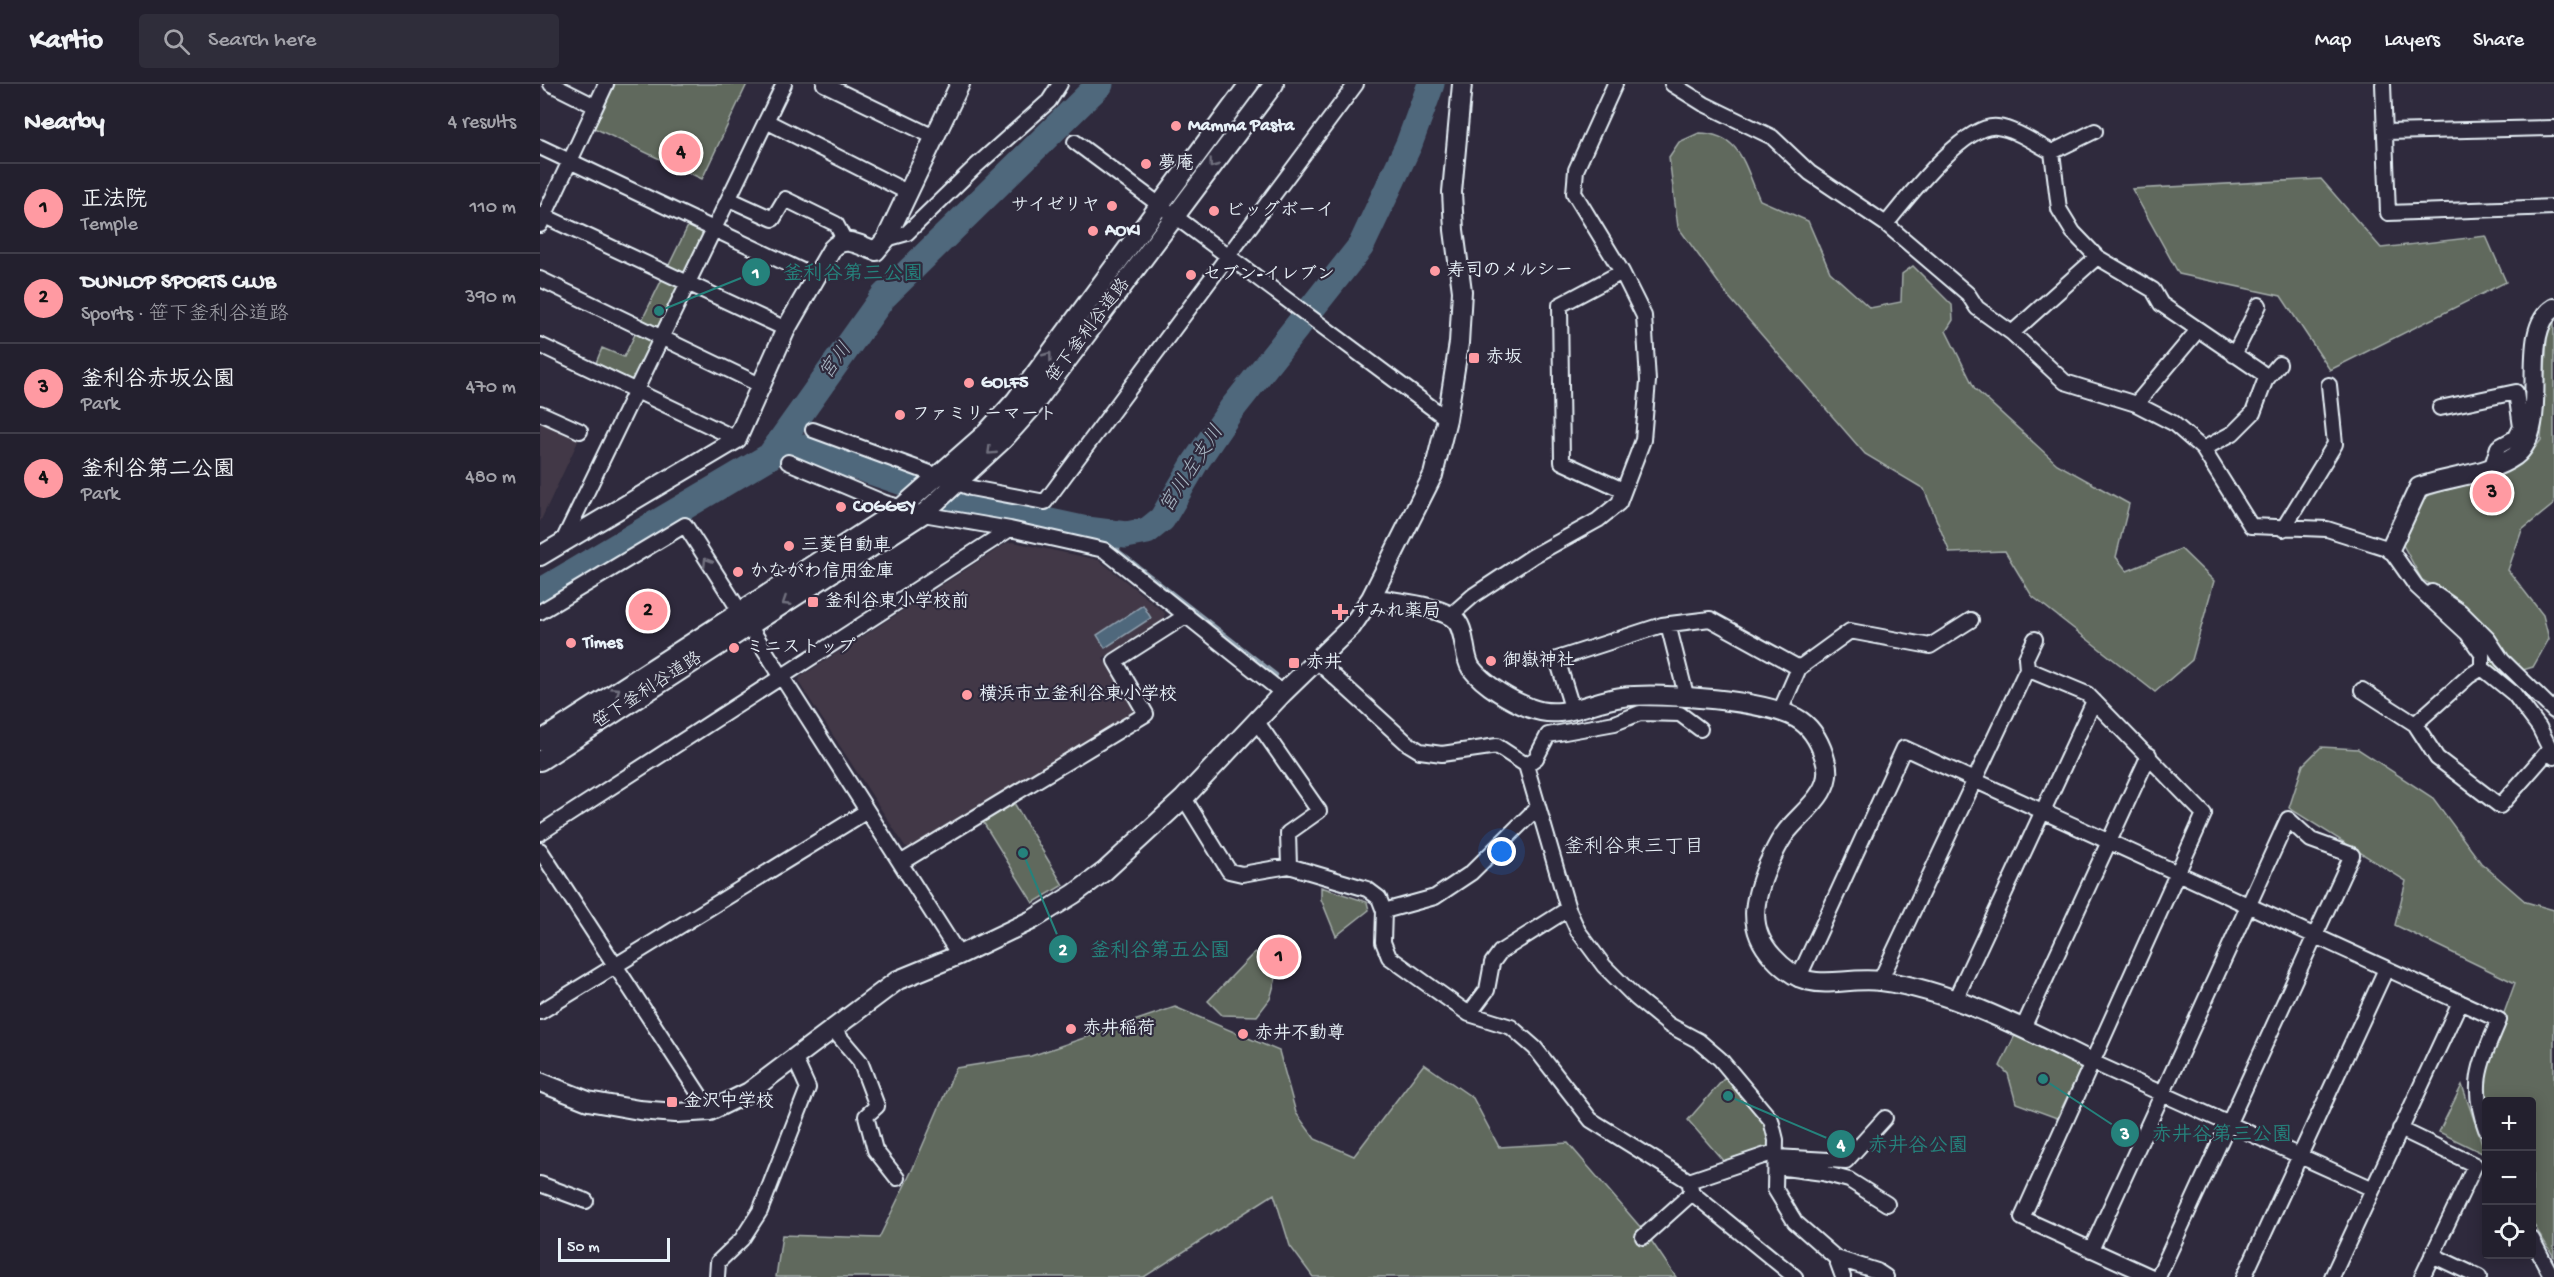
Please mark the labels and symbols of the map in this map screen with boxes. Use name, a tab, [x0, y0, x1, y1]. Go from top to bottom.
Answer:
place label: Mamma Pasta	[1188, 116, 1295, 137]
marker: Mamma Pasta	[1169, 119, 1183, 133]
pin: 4	[662, 130, 700, 176]
place label: 夢庵	[1158, 152, 1194, 175]
marker: 夢庵	[1139, 157, 1153, 171]
one-way arrow	[1210, 158, 1221, 169]
place label: サイゼリヤ	[1011, 196, 1100, 217]
marker: サイゼリヤ	[1105, 199, 1119, 213]
place label: ビッグボーイ	[1226, 200, 1334, 222]
marker: ビッグボーイ	[1207, 204, 1221, 218]
place label: AOKI	[1104, 221, 1141, 242]
marker: AOKI	[1086, 224, 1100, 238]
callout: 釜利谷第三公園	[741, 253, 935, 291]
place label: 寿司のメルシー	[1447, 260, 1573, 282]
text: 釜利谷第三公園	[783, 262, 923, 287]
text: 1	[751, 264, 760, 285]
place label: セブン-イレブン	[1203, 264, 1335, 286]
marker: 寿司のメルシー	[1428, 264, 1442, 278]
marker: セブン-イレブン	[1184, 268, 1198, 282]
street label: 笹下釜利谷道路	[1042, 274, 1135, 388]
water label: 宮川	[814, 338, 858, 385]
place label: 赤坂	[1486, 347, 1522, 369]
marker: 赤坂	[1467, 351, 1481, 365]
one-way arrow	[1041, 352, 1052, 363]
place label: GOLF5	[981, 373, 1029, 394]
marker: GOLF5	[962, 376, 976, 390]
place label: ファミリーマート	[912, 405, 1057, 426]
marker: ファミリーマート	[893, 408, 907, 422]
water label: 宮川左支川	[1154, 421, 1230, 518]
one-way arrow	[988, 444, 998, 455]
pin: 3	[2472, 470, 2512, 516]
place label: COGGEY	[852, 497, 917, 518]
marker: COGGEY	[834, 500, 848, 514]
place label: 三菱自動車	[801, 535, 891, 557]
marker: 三菱自動車	[782, 539, 796, 553]
one-way arrow	[704, 557, 715, 568]
place label: かながわ信用金庫	[750, 560, 894, 583]
marker: かながわ信用金庫	[731, 565, 745, 579]
pin: 2	[628, 588, 668, 634]
place label: 釜利谷東小学校前	[825, 591, 969, 613]
one-way arrow	[781, 595, 792, 606]
marker: 釜利谷東小学校前	[806, 595, 820, 609]
place label: すみれ薬局	[1352, 601, 1441, 623]
marker: すみれ薬局	[1333, 605, 1347, 619]
place label: Times	[581, 633, 624, 654]
marker: Times	[564, 636, 578, 650]
place label: ミニストップ	[746, 637, 856, 659]
marker: ミニストップ	[727, 641, 741, 655]
street label: 笹下釜利谷道路	[589, 647, 707, 734]
place label: 御嶽神社	[1503, 650, 1575, 672]
place label: 赤井	[1306, 652, 1342, 674]
marker: 御嶽神社	[1484, 654, 1498, 668]
marker: 赤井	[1287, 656, 1301, 670]
place label: 横浜市立釜利谷東小学校	[979, 684, 1177, 706]
one-way arrow	[610, 687, 621, 698]
marker: 横浜市立釜利谷東小学校	[960, 688, 974, 702]
district label: 釜利谷東三丁目	[1564, 835, 1704, 860]
your location	[1487, 837, 1516, 866]
callout: 釜利谷第五公園	[1048, 930, 1242, 968]
pin: 1	[1260, 934, 1298, 980]
text: 釜利谷第五公園	[1090, 939, 1230, 964]
text: 2	[1059, 941, 1068, 962]
place label: 赤井稲荷	[1083, 1018, 1155, 1040]
marker: 赤井稲荷	[1064, 1022, 1078, 1036]
place label: 赤井不動尊	[1255, 1023, 1345, 1045]
marker: 赤井不動尊	[1236, 1027, 1250, 1041]
place label: 金沢中学校	[684, 1091, 774, 1113]
marker: 金沢中学校	[665, 1095, 679, 1109]
callout: 赤井谷第三公園	[2110, 1114, 2304, 1152]
text: 赤井谷第三公園	[2152, 1123, 2292, 1148]
callout: 赤井谷公園	[1826, 1125, 1980, 1163]
text: 3	[2119, 1125, 2130, 1146]
text: 赤井谷公園	[1868, 1134, 1968, 1159]
text: 4	[1836, 1136, 1846, 1157]
scale bar	[558, 1235, 670, 1262]

